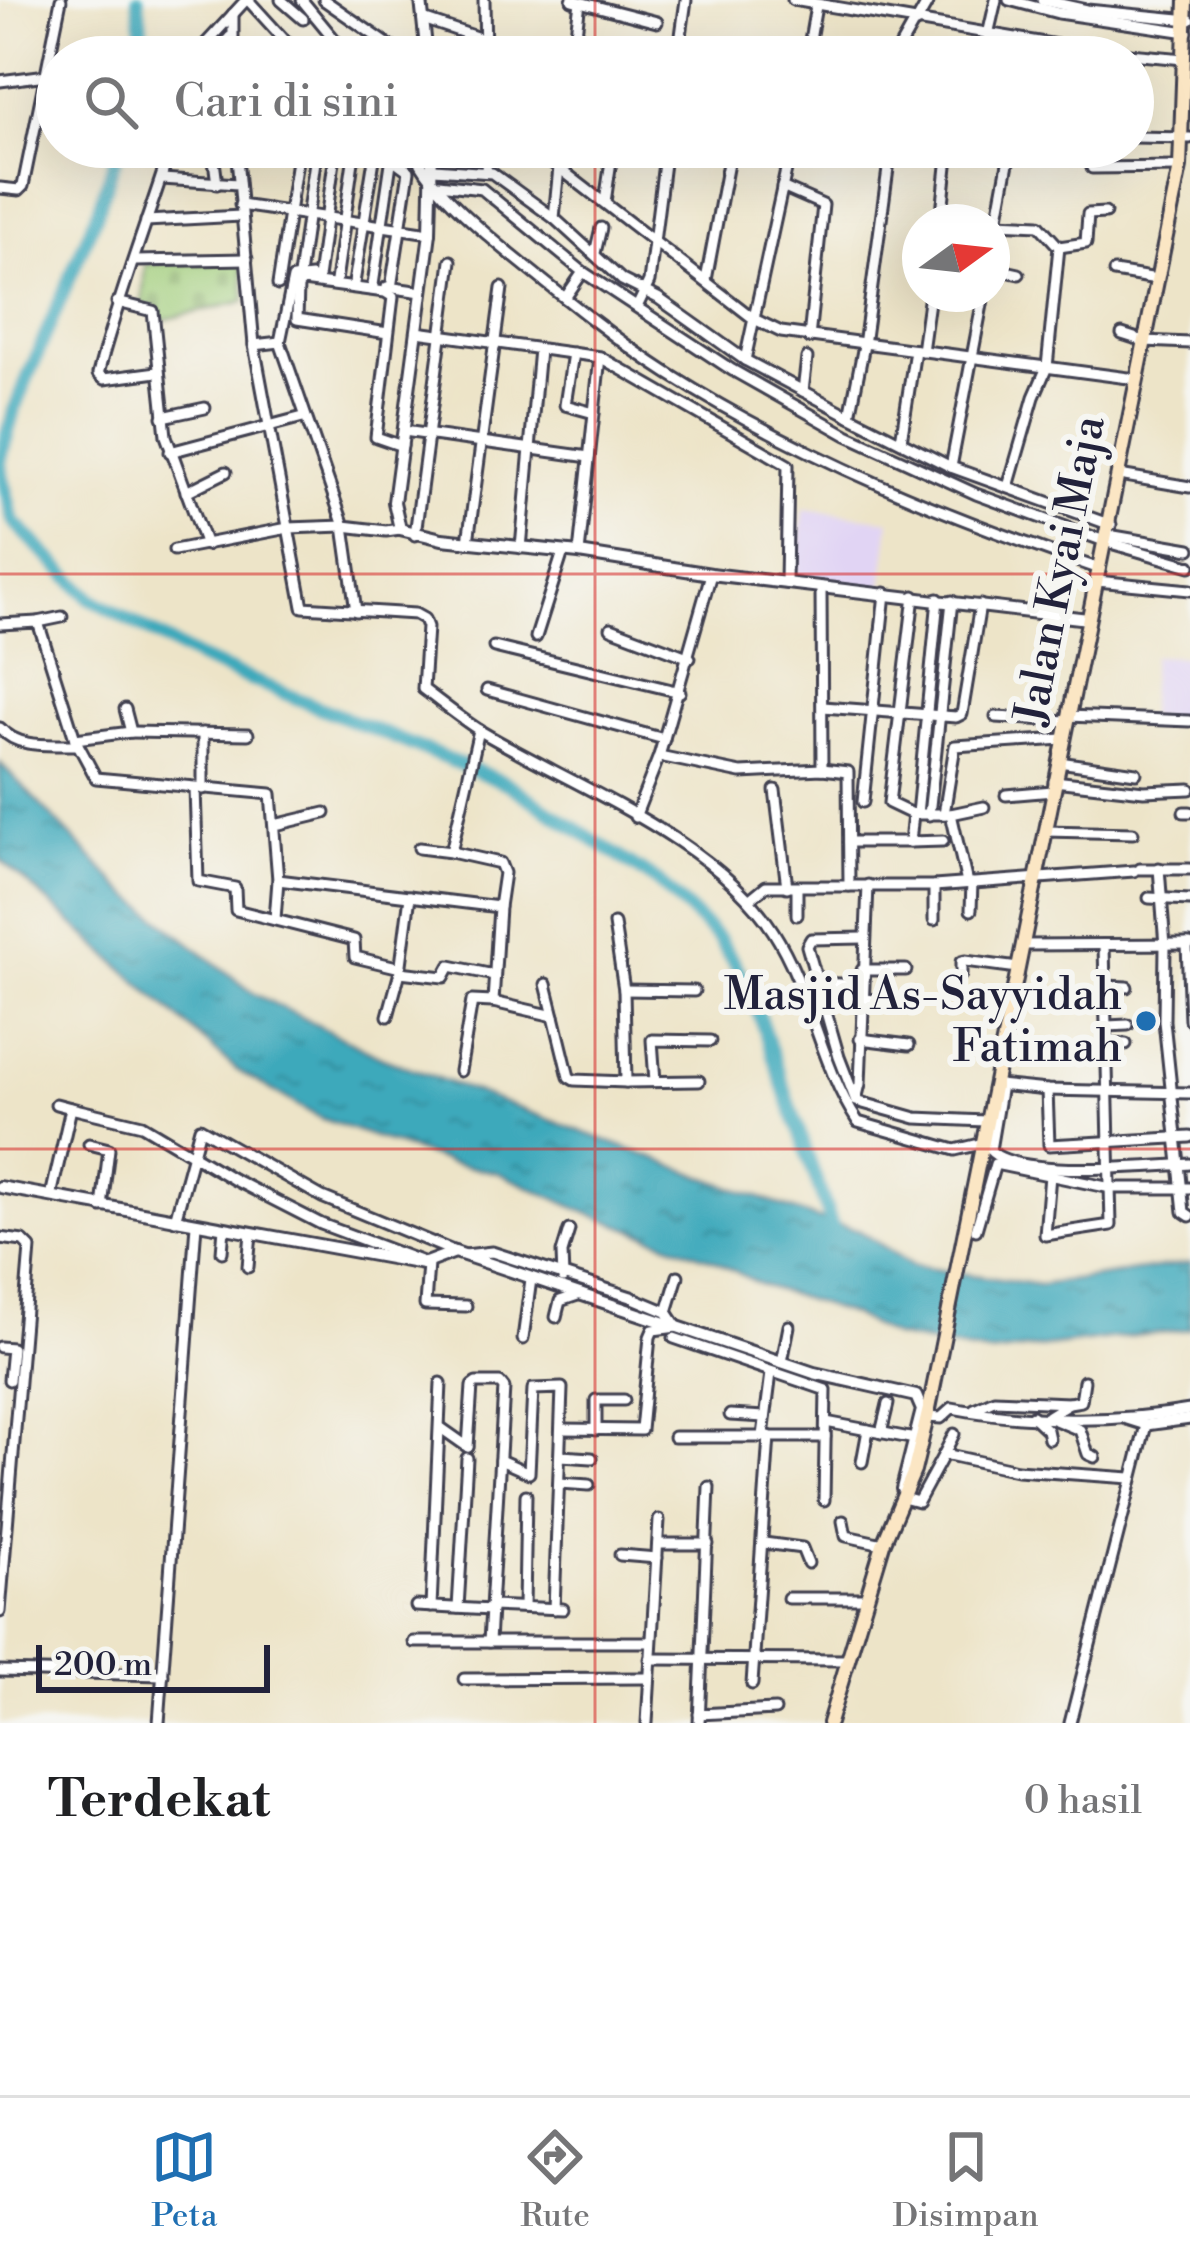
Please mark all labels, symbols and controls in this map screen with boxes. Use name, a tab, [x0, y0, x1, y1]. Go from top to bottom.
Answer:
search box	[36, 36, 1154, 168]
icon: search	[78, 69, 144, 135]
text: Cari di sini	[174, 74, 398, 131]
north arrow	[902, 204, 1010, 312]
street label: Jalan Kyai Maja	[1003, 411, 1119, 731]
place label: Masjid As-Sayyidah Fatimah	[724, 967, 1122, 1076]
marker: Masjid As-Sayyidah Fatimah	[1133, 1008, 1159, 1034]
scale bar	[36, 1639, 270, 1692]
text: 200 m	[54, 1645, 152, 1686]
text: Terdekat	[48, 1769, 270, 1833]
text: 0 hasil	[1024, 1777, 1142, 1826]
tab: Peta	[151, 2124, 217, 2237]
tab: Rute	[520, 2124, 590, 2237]
tab: Disimpan	[893, 2124, 1039, 2237]

